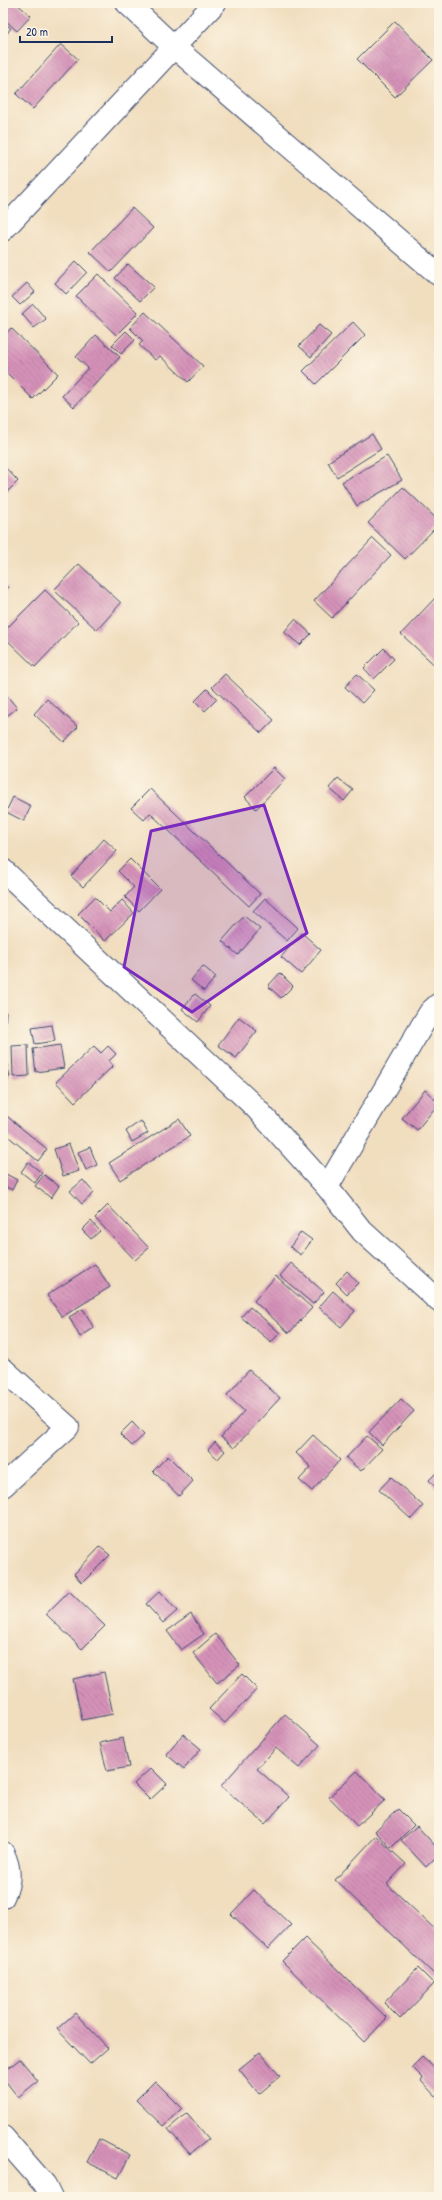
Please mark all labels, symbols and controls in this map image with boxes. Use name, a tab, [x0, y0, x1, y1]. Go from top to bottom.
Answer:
scale bar	[20, 18, 112, 44]
text: 20 m	[26, 23, 48, 40]

